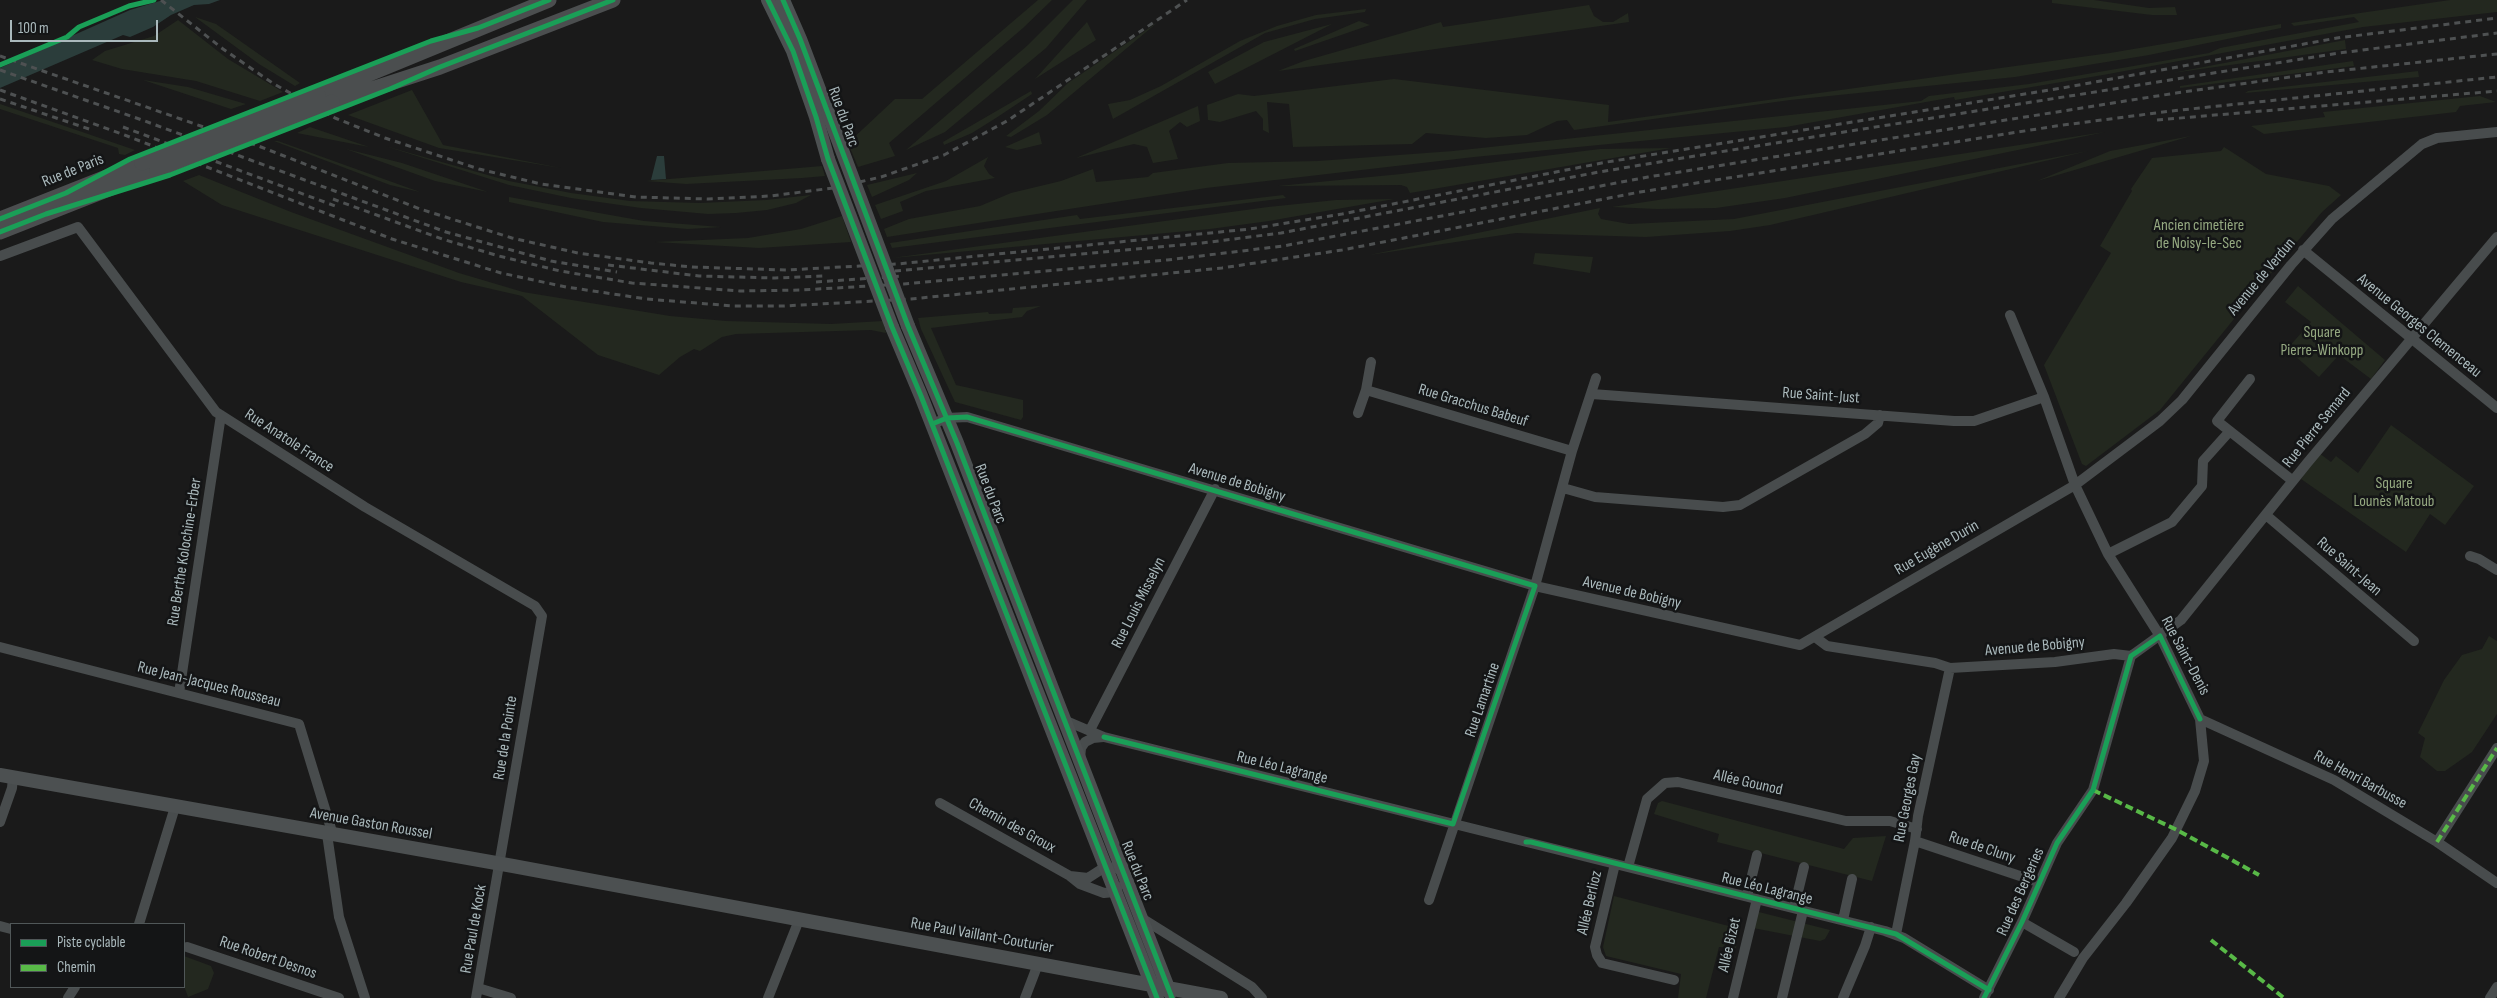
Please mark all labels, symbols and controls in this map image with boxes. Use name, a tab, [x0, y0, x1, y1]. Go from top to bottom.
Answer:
scale bar	[12, 10, 160, 42]
text: 100 m	[18, 19, 49, 38]
street label: Rue du Parc	[823, 84, 863, 150]
street label: Rue de Paris	[39, 150, 107, 192]
park label: Ancien cimetière de Noisy-le-Sec	[2154, 216, 2244, 254]
street label: Avenue de Verdun	[2224, 234, 2300, 320]
street label: Avenue Georges Clemenceau	[2353, 270, 2485, 382]
park label: Square Pierre-Winkopp	[2281, 323, 2363, 361]
street label: Rue Gracchus Babeuf	[1416, 380, 1530, 432]
street label: Rue Saint-Just	[1782, 384, 1860, 408]
street label: Rue Pierre Semard	[2279, 384, 2355, 472]
street label: Rue Anatole France	[241, 405, 337, 477]
street label: Avenue de Bobigny	[1186, 459, 1288, 507]
street label: Rue du Parc	[970, 461, 1010, 527]
park label: Square Lounès Matoub	[2353, 474, 2435, 512]
street label: Rue Berthe Kolochine-Erber	[164, 477, 206, 627]
street label: Rue Eugène Durin	[1892, 516, 1982, 580]
street label: Rue Saint-Jean	[2313, 534, 2385, 600]
street label: Rue Louis Misselyn	[1108, 554, 1170, 652]
street label: Avenue de Bobigny	[1581, 572, 1683, 614]
street label: Rue Saint-Denis	[2156, 613, 2214, 699]
street label: Avenue de Bobigny	[1984, 633, 2086, 661]
street label: Rue Jean-Jacques Rousseau	[135, 658, 283, 712]
street label: Rue Lamartine	[1461, 660, 1505, 740]
street label: Rue de la Pointe	[490, 695, 522, 781]
street label: Rue Henri Barbusse	[2310, 746, 2410, 814]
street label: Rue Léo Lagrange	[1235, 747, 1329, 789]
street label: Rue Georges Gay	[1890, 752, 1926, 844]
street label: Allée Gounod	[1712, 766, 1784, 800]
street label: Chemin des Groux	[965, 794, 1059, 858]
street label: Avenue Gaston Roussel	[309, 804, 433, 844]
street label: Rue de Cluny	[1946, 828, 2018, 868]
street label: Rue du Parc	[1116, 838, 1158, 904]
street label: Rue des Bergeries	[1993, 845, 2049, 939]
street label: Rue Léo Lagrange	[1720, 868, 1814, 910]
street label: Allée Berlioz	[1573, 869, 1607, 937]
street label: Rue Paul de Kock	[457, 883, 491, 975]
street label: Rue Paul Vaillant-Couturier	[909, 914, 1055, 958]
street label: Allée Bizet	[1714, 916, 1746, 974]
legend	[10, 923, 185, 988]
street label: Rue Robert Desnos	[217, 932, 319, 984]
text: Piste cyclable	[57, 933, 126, 952]
text: Chemin	[57, 958, 96, 977]

